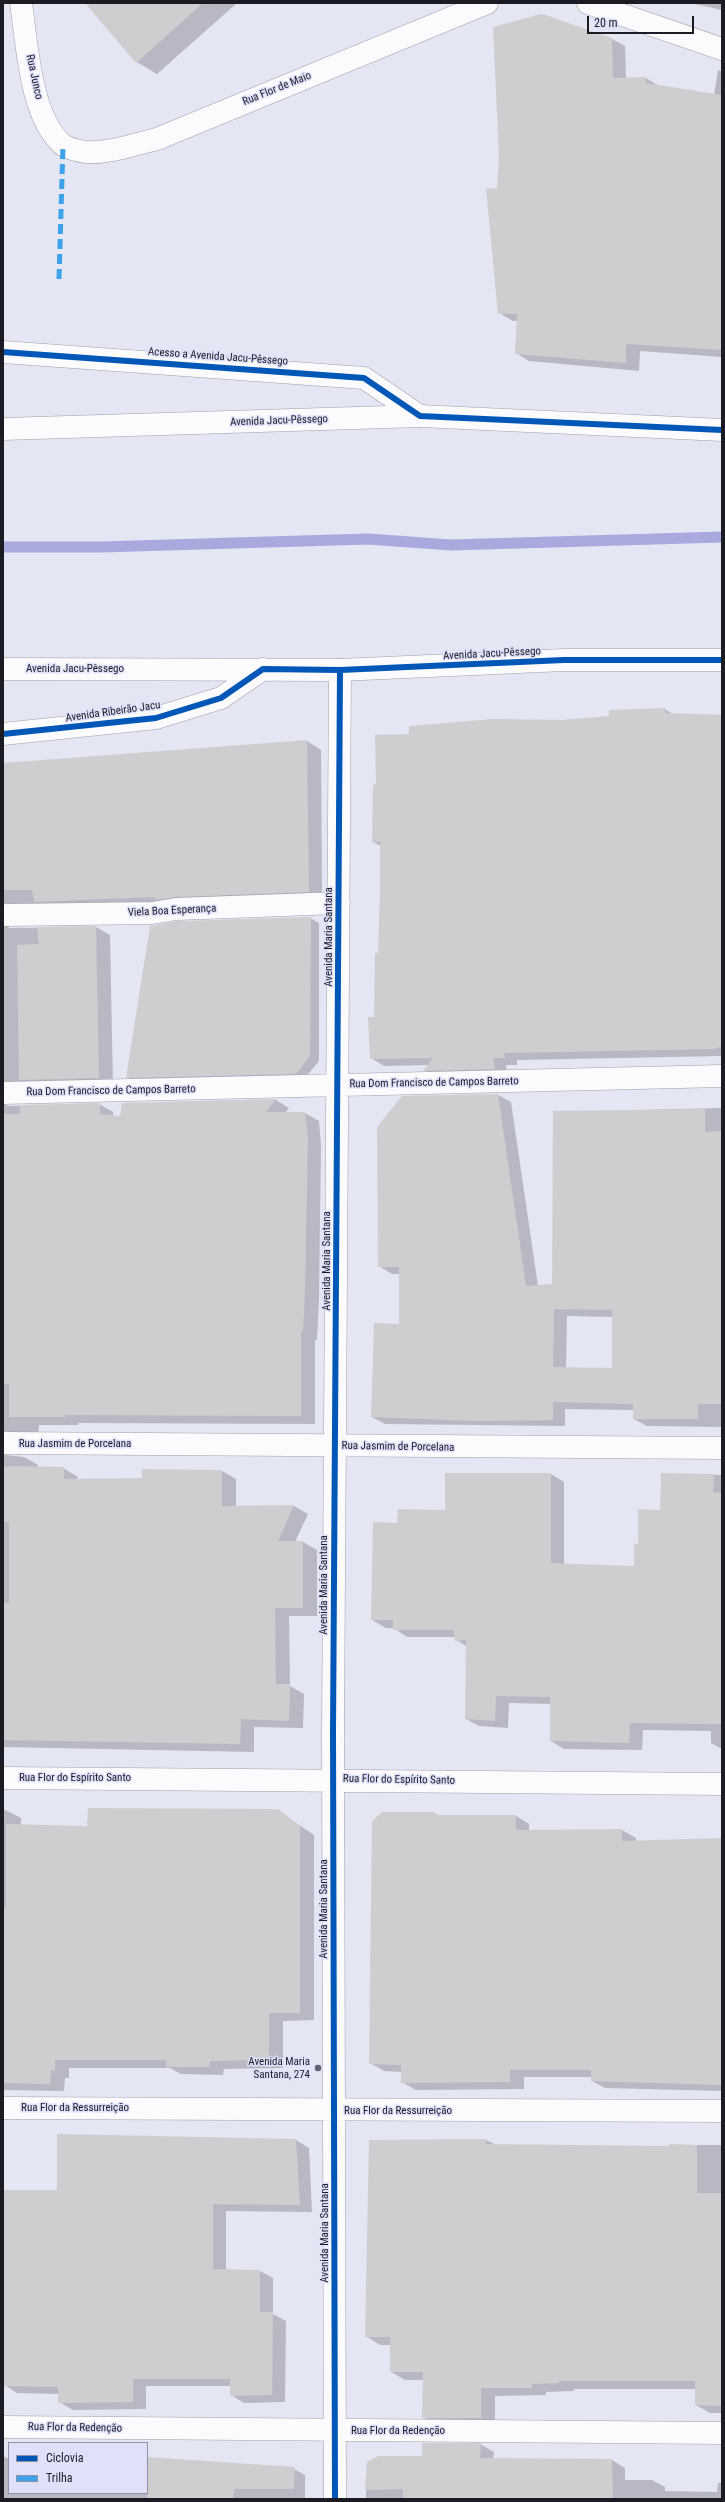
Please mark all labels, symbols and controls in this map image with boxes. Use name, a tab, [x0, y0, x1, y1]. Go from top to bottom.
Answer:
scale bar	[589, 8, 696, 34]
text: 20 m	[594, 16, 618, 30]
street label: Rua Junco	[23, 53, 45, 101]
street label: Rua Flor de Maio	[241, 69, 313, 109]
street label: Acesso a Avenida Jacu-Pêssego	[147, 346, 289, 368]
street label: Avenida Jacu-Pêssego	[230, 413, 328, 429]
street label: Avenida Jacu-Pêssego	[443, 645, 541, 663]
street label: Avenida Jacu-Pêssego	[26, 662, 124, 676]
street label: Avenida Ribeirão Jacu	[65, 699, 161, 725]
street label: Avenida Maria Santana	[322, 887, 336, 987]
street label: Viela Boa Esperança	[127, 902, 217, 920]
street label: Rua Dom Francisco de Campos Barreto	[349, 1075, 519, 1091]
street label: Rua Dom Francisco de Campos Barreto	[26, 1083, 196, 1099]
street label: Avenida Maria Santana	[320, 1211, 334, 1311]
street label: Rua Jasmim de Porcelana	[19, 1437, 131, 1451]
street label: Rua Jasmim de Porcelana	[342, 1439, 454, 1455]
street label: Avenida Maria Santana	[317, 1535, 331, 1635]
street label: Rua Flor do Espírito Santo	[19, 1771, 131, 1785]
street label: Rua Flor do Espírito Santo	[343, 1772, 455, 1788]
street label: Avenida Maria Santana	[317, 1859, 331, 1959]
place label: Avenida Maria Santana, 274	[248, 2055, 310, 2081]
marker: Avenida Maria Santana, 274	[313, 2063, 323, 2073]
street label: Rua Flor da Ressurreição	[21, 2101, 129, 2115]
street label: Rua Flor da Ressurreição	[344, 2104, 452, 2118]
street label: Avenida Maria Santana	[318, 2183, 332, 2283]
street label: Rua Flor da Redenção	[28, 2421, 122, 2435]
street label: Rua Flor da Redenção	[351, 2424, 445, 2438]
legend	[8, 2442, 148, 2494]
text: Ciclovia	[46, 2451, 83, 2465]
text: Trilha	[46, 2471, 73, 2485]

